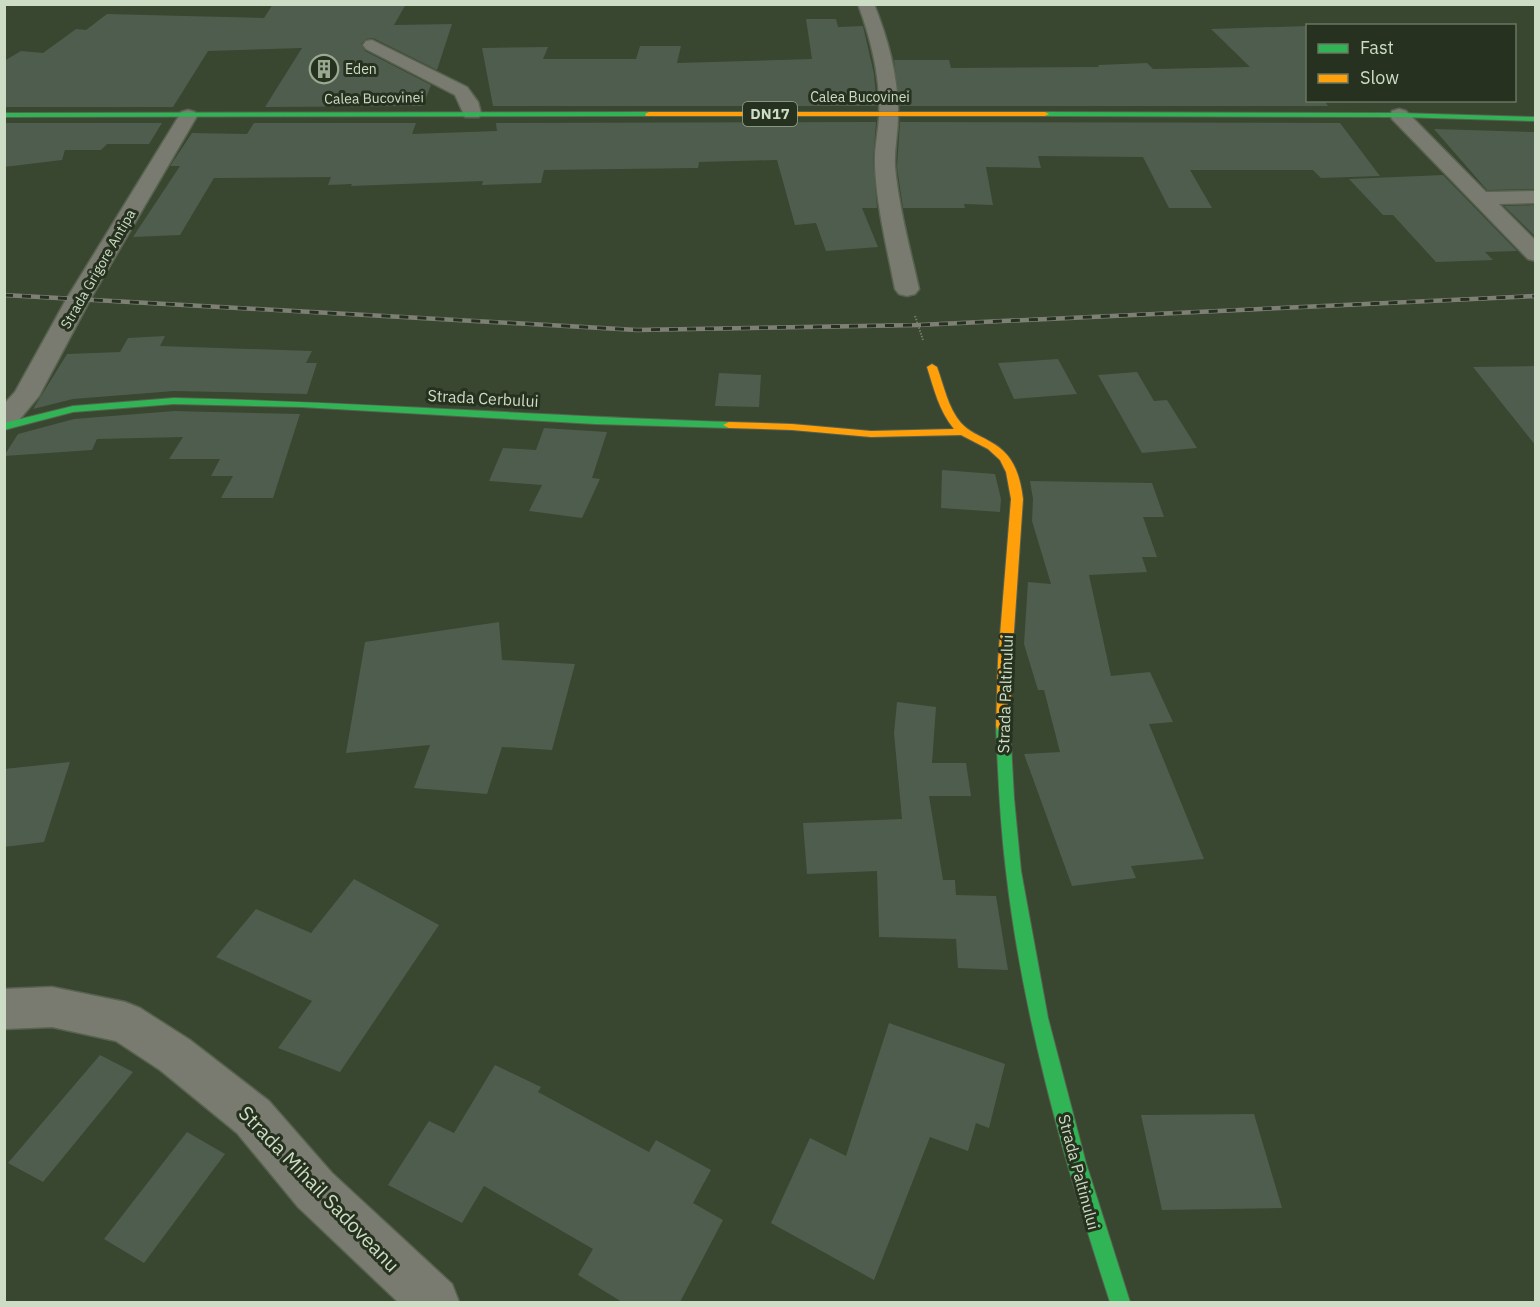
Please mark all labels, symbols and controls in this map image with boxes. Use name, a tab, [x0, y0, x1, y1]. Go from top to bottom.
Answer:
legend	[1306, 24, 1516, 102]
text: Fast	[1360, 36, 1394, 59]
building icon: Eden	[308, 53, 340, 85]
place label: Eden	[345, 60, 377, 78]
text: Slow	[1360, 66, 1399, 89]
street label: Calea Bucovinei	[324, 88, 424, 108]
street label: Calea Bucovinei	[810, 88, 910, 106]
road number: DN17	[743, 102, 797, 126]
street label: Strada Grigore Antipa	[56, 206, 140, 332]
street label: Strada Cerbului	[427, 385, 539, 411]
street label: Strada Paltinului	[993, 634, 1017, 754]
street label: Strada Mihail Sadoveanu	[233, 1100, 406, 1278]
street label: Strada Paltinului	[1054, 1112, 1104, 1232]

